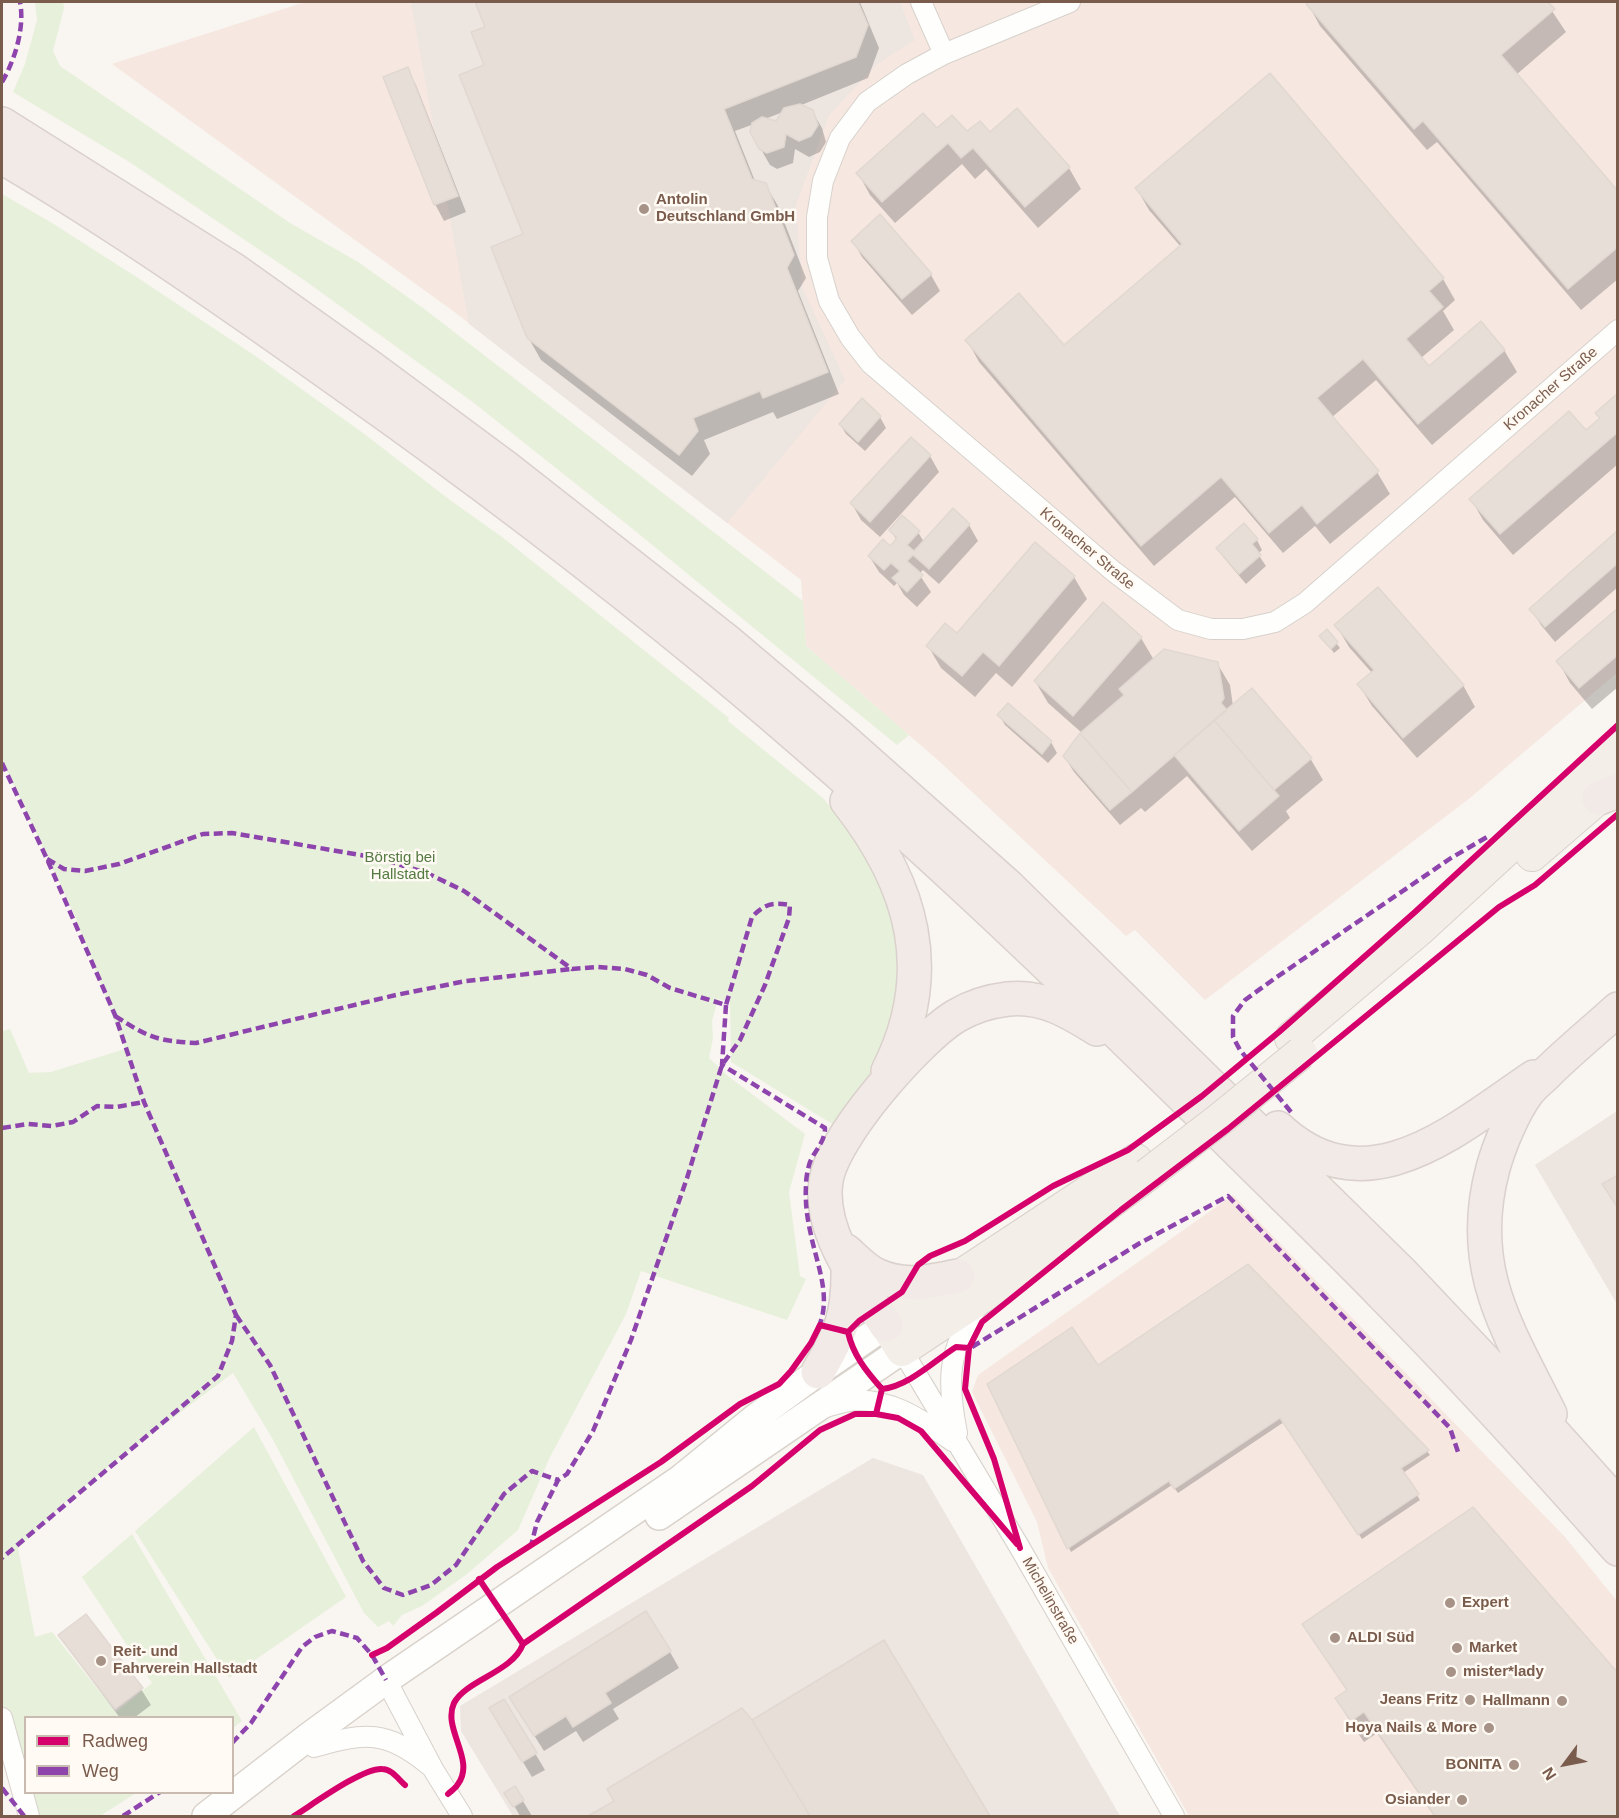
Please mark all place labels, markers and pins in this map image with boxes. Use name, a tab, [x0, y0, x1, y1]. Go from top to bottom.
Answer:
place label: Antolin Deutschland GmbH	[656, 191, 795, 226]
marker: Antolin Deutschland GmbH	[637, 202, 651, 216]
place label: Expert	[1462, 1594, 1509, 1612]
marker: Expert	[1443, 1596, 1457, 1610]
place label: ALDI Süd	[1347, 1629, 1414, 1647]
marker: ALDI Süd	[1328, 1631, 1342, 1645]
place label: Market	[1469, 1639, 1517, 1657]
marker: Market	[1450, 1641, 1464, 1655]
place label: Reit- und Fahrverein Hallstadt	[113, 1643, 257, 1678]
marker: Reit- und Fahrverein Hallstadt	[94, 1654, 108, 1668]
place label: mister*lady	[1463, 1663, 1544, 1681]
marker: mister*lady	[1444, 1665, 1458, 1679]
place label: Jeans Fritz	[1380, 1691, 1458, 1709]
place label: Hallmann	[1482, 1692, 1550, 1710]
marker: Jeans Fritz	[1463, 1693, 1477, 1707]
marker: Hallmann	[1555, 1694, 1569, 1708]
place label: Hoya Nails & More	[1345, 1719, 1477, 1737]
marker: Hoya Nails & More	[1482, 1721, 1496, 1735]
place label: BONITA	[1446, 1756, 1502, 1774]
marker: BONITA	[1507, 1758, 1521, 1772]
place label: Osiander	[1385, 1791, 1450, 1809]
marker: Osiander	[1455, 1793, 1469, 1807]

